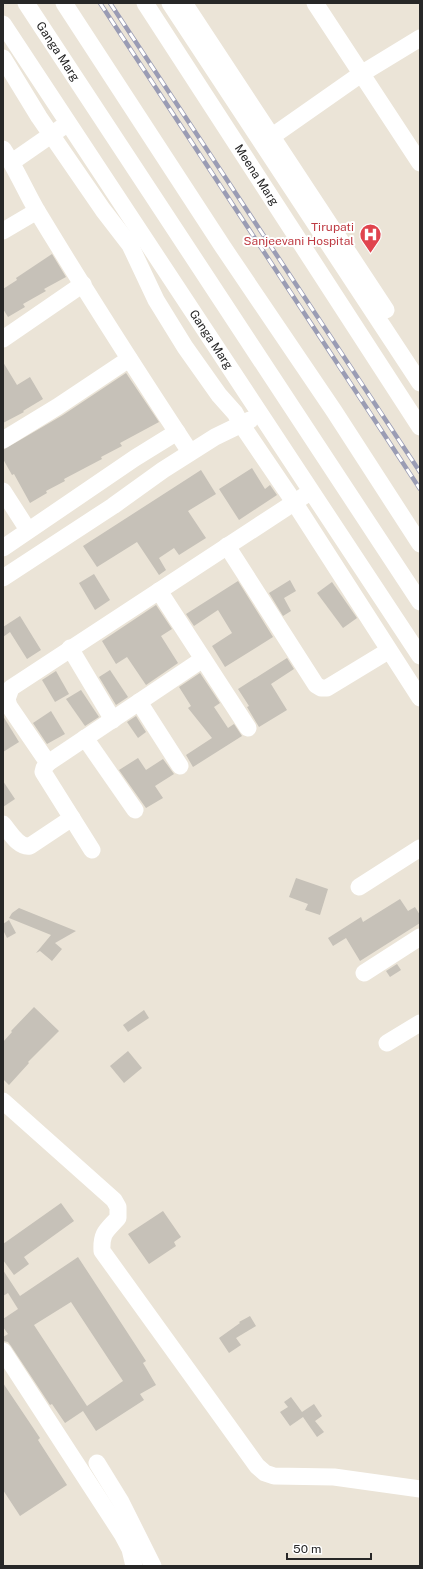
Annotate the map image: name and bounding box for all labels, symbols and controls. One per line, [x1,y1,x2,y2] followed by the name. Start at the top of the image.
[33,19,83,84] street label: Ganga Marg
[232,142,281,208] street label: Meena Marg
[244,220,354,248] place label: Tirupati Sanjeevani Hospital
[357,221,383,254] hospital icon: Tirupati Sanjeevani Hospital
[186,307,236,372] street label: Ganga Marg
[287,1535,371,1561] scale bar
[293,1542,321,1556] text: 50 m

